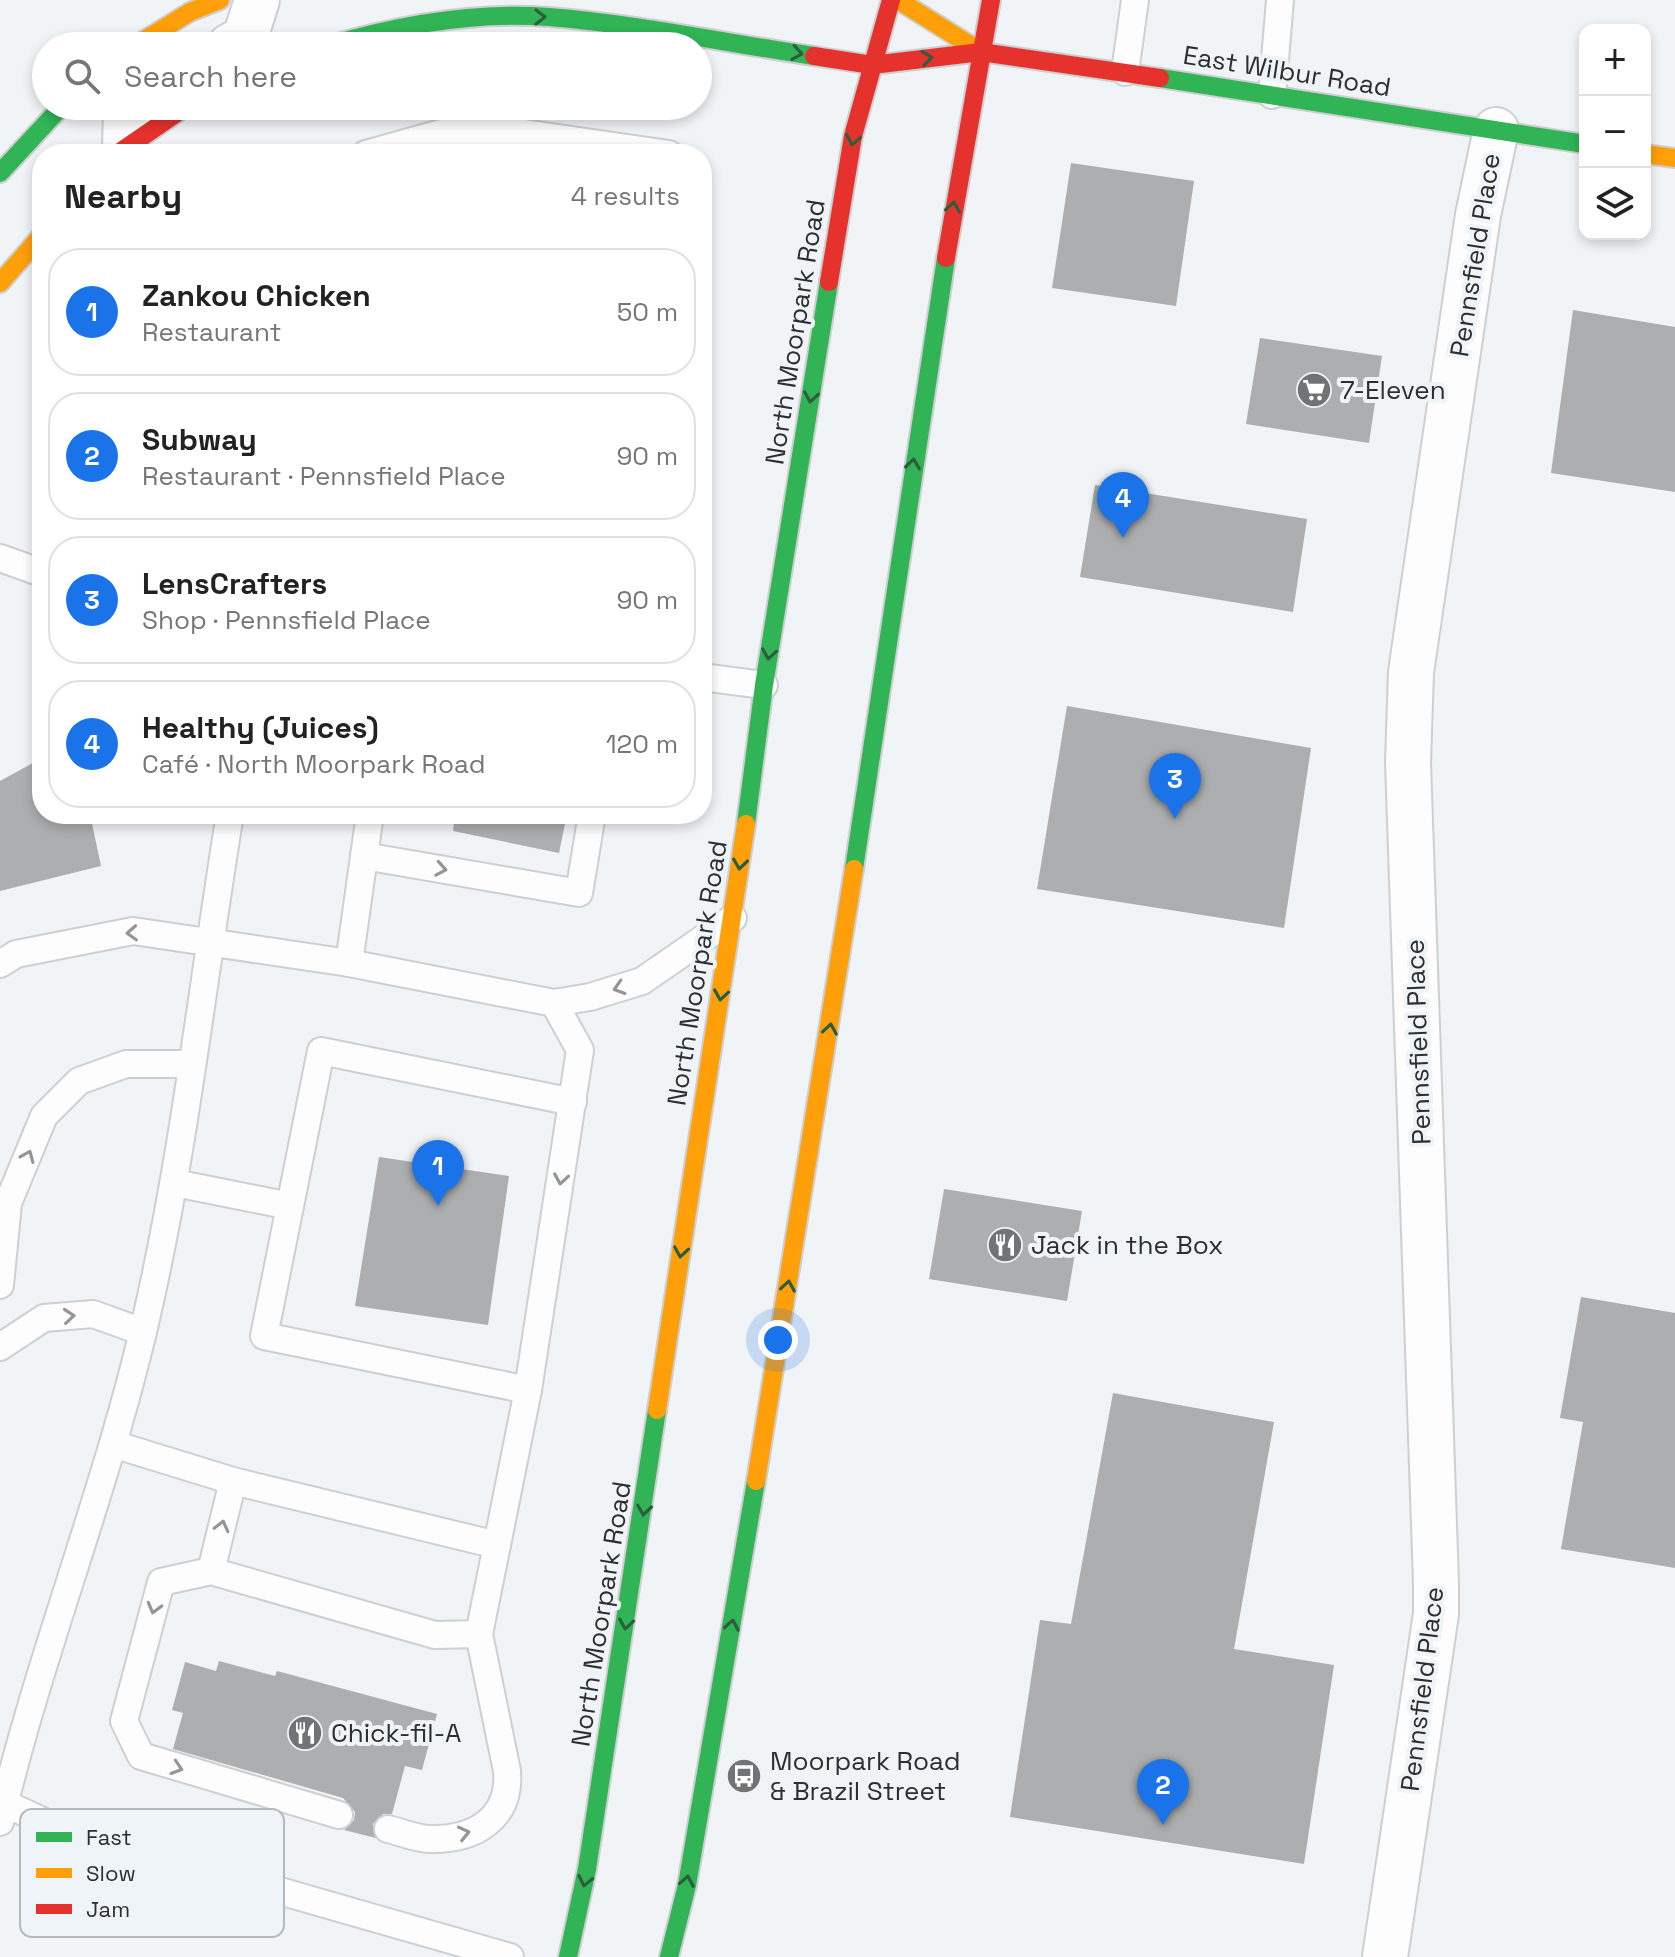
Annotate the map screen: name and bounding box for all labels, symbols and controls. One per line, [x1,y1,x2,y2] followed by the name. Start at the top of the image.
[534,9,547,26] one-way arrow
[1579,24,1651,240] map controls
[1579,24,1651,96] button: +
[32,32,712,120] search box
[1181,38,1393,104] street label: East Wilbur Road
[790,44,804,61] one-way arrow
[921,50,934,67] one-way arrow
[60,54,104,98] icon: search
[124,57,297,96] text: Search here
[1579,96,1651,168] button: −
[845,134,862,147] one-way arrow
[1442,151,1508,359] street label: Pennsfield Place
[1579,168,1651,240] button: layers
[64,175,182,218] text: Nearby
[571,179,680,213] text: 4 results
[757,197,833,467] street label: North Moorpark Road
[943,200,960,214] one-way arrow
[142,276,371,315] text: Zankou Chicken
[86,295,98,329] text: 1
[617,295,678,329] text: 50 m
[142,315,281,349] text: Restaurant
[1295,371,1333,409] supermarket icon: 7-Eleven
[1340,373,1446,407] place label: 7-Eleven
[803,390,820,404] one-way arrow
[142,420,257,459] text: Subway
[84,439,100,473] text: 2
[616,439,678,473] text: 90 m
[904,457,921,471] one-way arrow
[142,459,506,493] text: Restaurant · Pennsfield Place
[1097,472,1149,538] pin: 4
[142,564,327,603] text: LensCrafters
[84,583,100,617] text: 3
[616,583,678,617] text: 90 m
[142,603,431,637] text: Shop · Pennsfield Place
[761,647,778,660] one-way arrow
[142,708,379,747] text: Healthy (Juices)
[84,727,100,761] text: 4
[606,727,678,761] text: 120 m
[142,747,485,781] text: Café · North Moorpark Road
[1149,753,1201,819] pin: 3
[659,838,735,1108] street label: North Moorpark Road
[732,858,749,871] one-way arrow
[434,860,448,877] one-way arrow
[125,924,138,941] one-way arrow
[1397,939,1439,1145] street label: Pennsfield Place
[613,978,627,994] one-way arrow
[713,989,730,1002] one-way arrow
[820,1022,837,1036] one-way arrow
[412,1140,464,1206] pin: 1
[18,1150,35,1164] one-way arrow
[553,1172,570,1186] one-way arrow
[986,1226,1024,1264] restaurant icon: Jack in the Box
[1031,1228,1223,1262] place label: Jack in the Box
[673,1245,690,1259] one-way arrow
[779,1279,796,1292] one-way arrow
[62,1308,75,1325] one-way arrow
[758,1320,798,1360] your location
[563,1479,639,1749] street label: North Moorpark Road
[636,1503,653,1517] one-way arrow
[213,1520,230,1533] one-way arrow
[1393,1585,1451,1793] street label: Pennsfield Place
[146,1600,163,1614] one-way arrow
[619,1618,636,1631] one-way arrow
[722,1618,739,1632] one-way arrow
[286,1714,324,1752] restaurant icon: Chick-fil-A
[331,1716,461,1750] place label: Chick-fil-A
[770,1744,960,1808] place label: Moorpark Road & Brazil Street
[725,1757,763,1795] bus stop icon: Moorpark Road & Brazil Street
[170,1759,184,1775] one-way arrow
[1137,1759,1189,1825] pin: 2
[20,1809,284,1937] legend
[86,1823,132,1851] text: Fast
[456,1826,470,1843] one-way arrow
[86,1859,136,1887] text: Slow
[577,1874,594,1888] one-way arrow
[678,1874,695,1888] one-way arrow
[86,1895,130,1923] text: Jam

